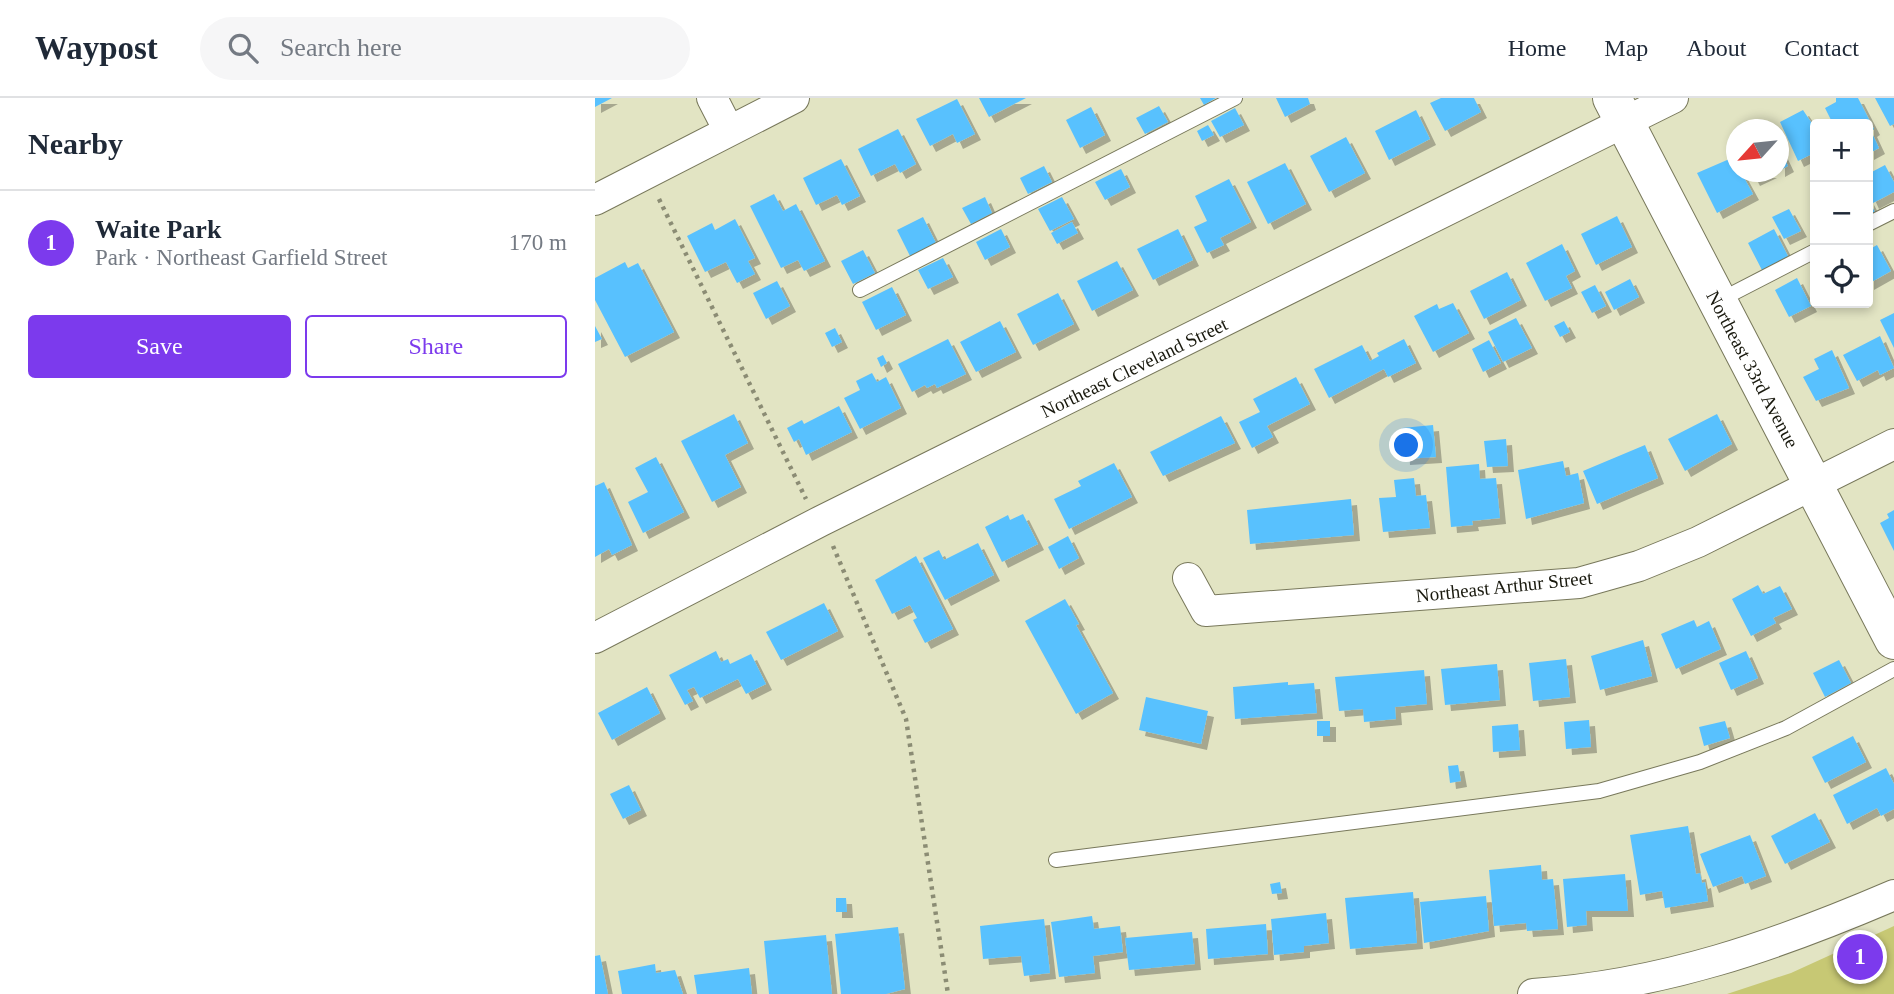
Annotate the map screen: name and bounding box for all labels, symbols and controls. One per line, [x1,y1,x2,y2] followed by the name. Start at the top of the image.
[200,17,690,80] search box
[224,29,262,67] icon: search
[35,30,158,66] text: Waypost
[280,33,402,62] text: Search here
[1508,35,1566,61] text: Home
[1604,35,1648,61] text: Map
[1686,35,1746,61] text: About
[1784,35,1859,61] text: Contact
[1726,119,1789,182] north arrow
[1810,119,1873,308] map controls
[1810,119,1873,182] button: +
[28,127,123,160] text: Nearby
[1810,182,1873,245] button: −
[95,215,221,244] text: Waite Park
[45,230,57,255] text: 1
[509,230,567,255] text: 170 m
[95,245,388,270] text: Park · Northeast Garfield Street
[1810,245,1873,308] button: locate
[1702,287,1803,451] street label: Northeast 33rd Avenue
[1038,313,1231,422] street label: Northeast Cleveland Street
[28,315,291,378] button: Save
[305,315,567,378] button: Share
[1389,428,1423,462] your location
[1415,567,1594,606] street label: Northeast Arthur Street
[1837,931,1883,983] pin: 1

